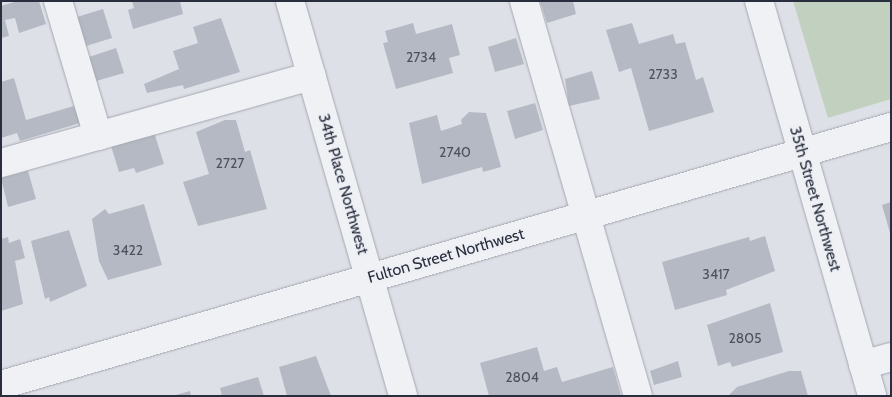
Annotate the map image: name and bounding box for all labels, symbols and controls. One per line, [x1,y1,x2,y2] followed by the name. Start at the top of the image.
[406,49,436,65] house number: 2734
[648,66,678,82] house number: 2733
[314,111,372,257] street label: 34th Place Northwest
[785,124,845,274] street label: 35th Street Northwest
[439,144,471,160] house number: 2740
[216,155,244,171] house number: 2727
[366,224,526,288] street label: Fulton Street Northwest
[113,242,143,258] house number: 3422
[702,266,730,282] house number: 3417
[728,330,762,346] house number: 2805
[505,369,539,385] house number: 2804

